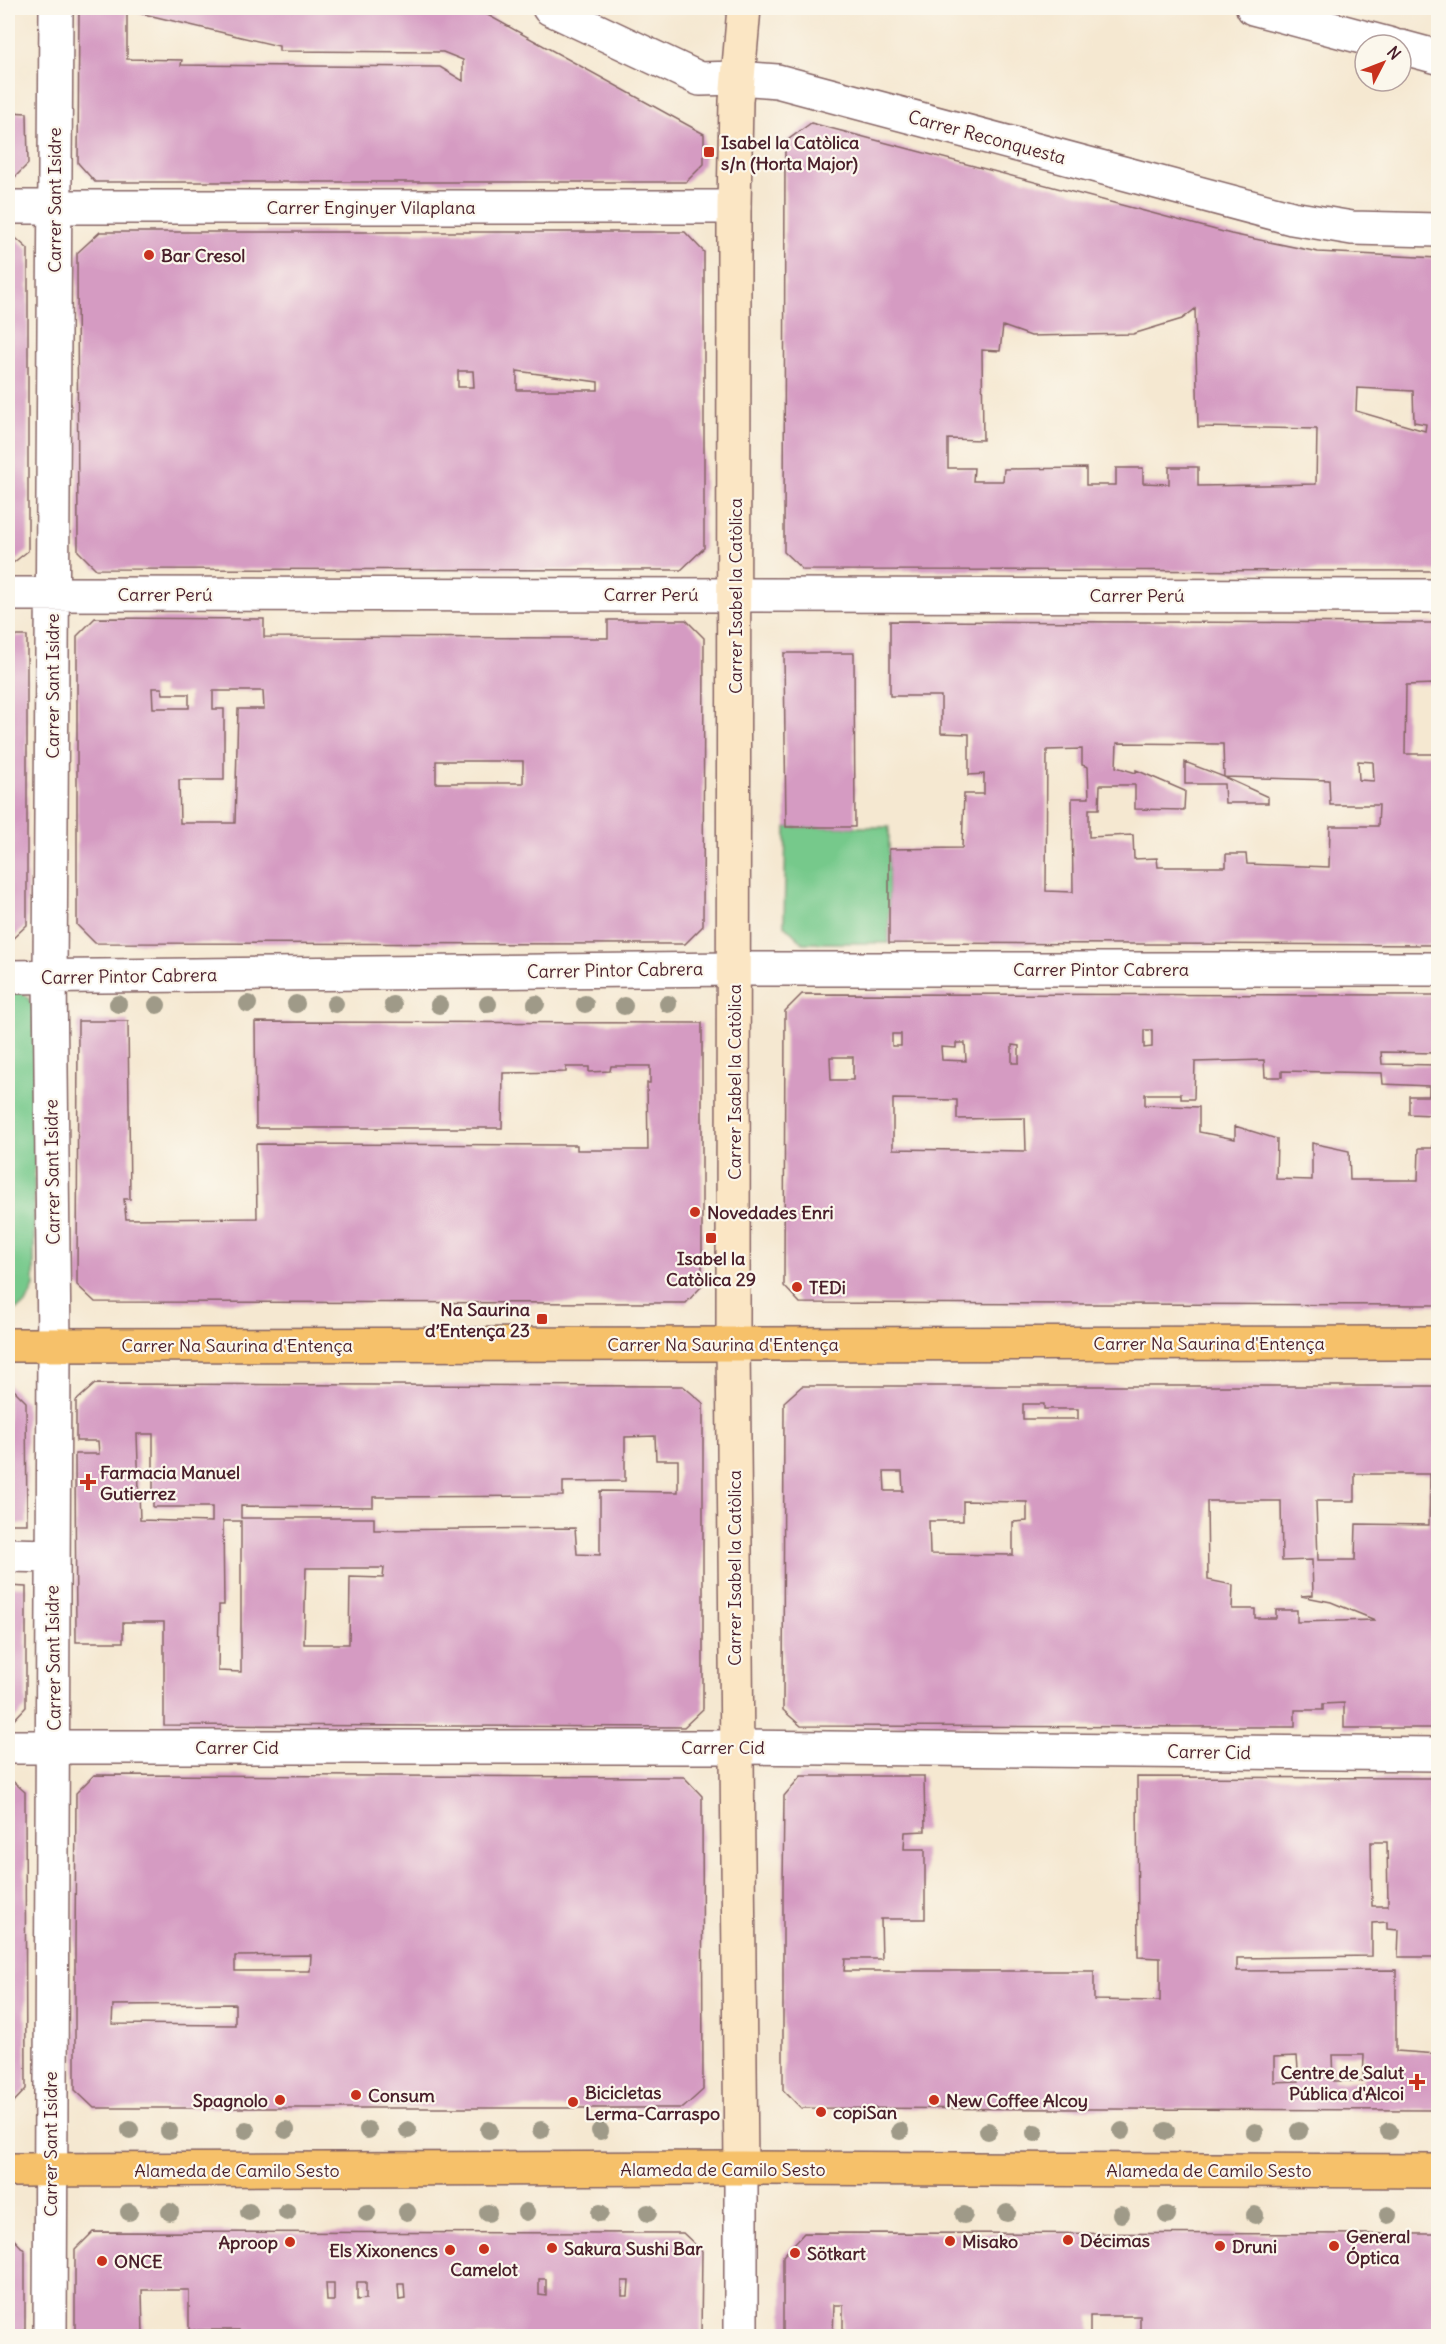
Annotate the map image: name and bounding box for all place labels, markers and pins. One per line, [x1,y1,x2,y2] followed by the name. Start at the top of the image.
[721,131,859,175] place label: Isabel la Catòlica s/n (Horta Major)
[702,145,716,159] marker: Isabel la Catòlica s/n (Horta Major)
[161,244,245,267] place label: Bar Cresol
[142,248,156,262] marker: Bar Cresol
[707,1201,834,1224] place label: Novedades Enri
[688,1205,702,1219] marker: Novedades Enri
[704,1231,718,1245] marker: Isabel la Catòlica 29
[666,1247,756,1291] place label: Isabel la Catòlica 29
[809,1276,846,1299] place label: TEDi
[790,1280,804,1294] marker: TEDi
[425,1298,530,1342] place label: Na Saurina d’Entença 23
[535,1312,549,1326] marker: Na Saurina d’Entença 23
[100,1461,240,1505] place label: Farmacia Manuel Gutierrez
[81,1475,95,1489] marker: Farmacia Manuel Gutierrez
[1280,2061,1405,2105] place label: Centre de Salut Pública d'Alcoi
[1408,2073,1426,2091] marker: Centre de Salut Pública d'Alcoi
[585,2081,720,2125] place label: Bicicletas Lerma-Carraspo
[368,2084,435,2107] place label: Consum
[349,2088,363,2102] marker: Consum
[193,2089,268,2112] place label: Spagnolo
[946,2089,1088,2112] place label: New Coffee Alcoy
[273,2093,287,2107] marker: Spagnolo
[927,2093,941,2107] marker: New Coffee Alcoy
[566,2095,580,2109] marker: Bicicletas Lerma-Carraspo
[833,2101,898,2124] place label: copiSan
[814,2105,828,2119] marker: copiSan
[1346,2225,1410,2269] place label: General Óptica
[1080,2229,1150,2252] place label: Décimas
[962,2230,1018,2253] place label: Misako
[219,2231,278,2254] place label: Aproop
[1061,2233,1075,2247] marker: Décimas
[943,2234,957,2248] marker: Misako
[283,2235,297,2249] marker: Aproop
[1232,2235,1277,2258] place label: Druni
[564,2237,703,2260] place label: Sakura Sushi Bar
[329,2239,438,2262] place label: Els Xixonencs
[1213,2239,1227,2253] marker: Druni
[1327,2239,1341,2253] marker: General Óptica
[545,2241,559,2255] marker: Sakura Sushi Bar
[477,2242,491,2256] marker: Camelot
[807,2242,867,2265] place label: Sötkart
[443,2243,457,2257] marker: Els Xixonencs
[788,2246,802,2260] marker: Sötkart
[114,2250,163,2273] place label: ONCE
[95,2254,109,2268] marker: ONCE
[450,2258,519,2281] place label: Camelot

